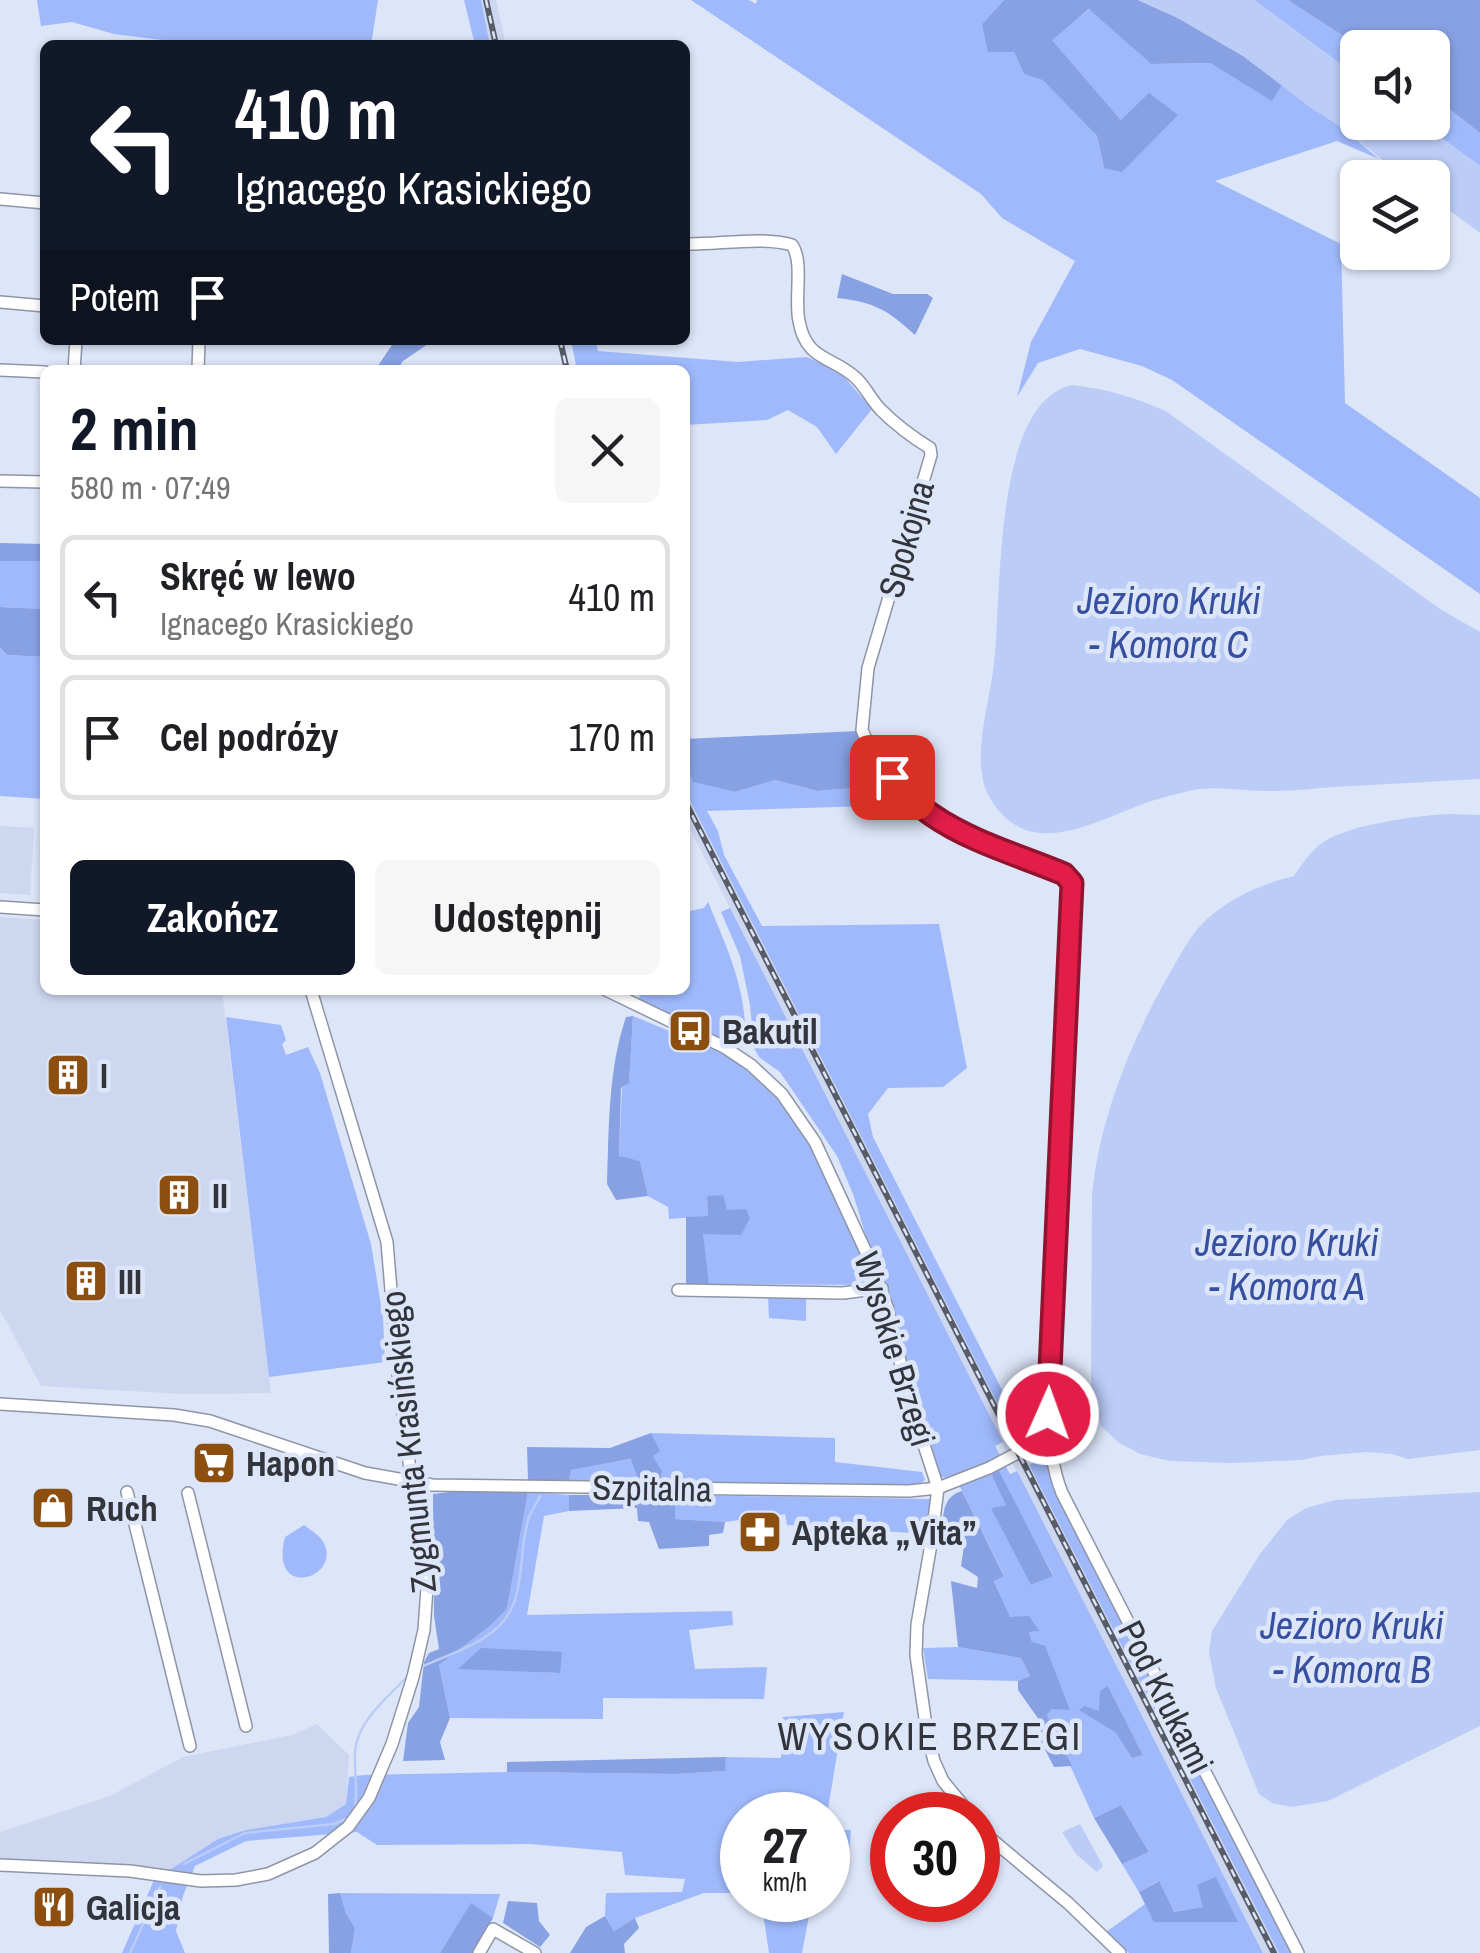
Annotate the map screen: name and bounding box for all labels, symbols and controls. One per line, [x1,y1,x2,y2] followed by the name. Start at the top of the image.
[1340,30,1450,270] map controls
[1340,30,1450,140] button: sound
[235,67,398,161] text: 410 m
[70,80,200,210] icon: left
[235,157,592,218] text: Ignacego Krasickiego
[1340,160,1450,270] button: layers
[180,270,235,325] icon: arrive
[70,272,160,323] text: Potem
[70,388,199,469] text: 2 min
[555,398,660,503] button: close
[70,466,230,509] text: 580 m · 07:49
[867,475,945,603] street label: Spokojna
[160,551,356,602] text: Skręć w lewo
[75,570,130,625] icon: left
[568,572,655,623] text: 410 m
[1076,575,1261,670] water label: Jezioro Kruki - Komora C
[160,602,414,645] text: Ignacego Krasickiego
[75,710,130,765] icon: arrive
[160,712,338,763] text: Cel podróży
[568,712,655,763] text: 170 m
[850,735,935,820] pin
[865,750,920,805] icon: arrive
[70,860,355,975] button: Zakończ
[375,860,660,975] button: Udostępnij
[667,1008,713,1054] bus stop icon: Bakutil
[722,1008,818,1055] place label: Bakutil
[45,1052,91,1098] building icon: I
[100,1052,108,1099] place label: I
[156,1172,202,1218] building icon: II
[212,1172,228,1219] place label: II
[1194,1217,1379,1312] water label: Jezioro Kruki - Komora A
[843,1246,947,1452] street label: Wysokie Brzegi
[63,1258,109,1304] building icon: III
[118,1258,142,1305] place label: III
[369,1289,447,1595] street label: Zygmunta Krasińskiego
[996,1362,1100,1466] position arrow
[191,1440,237,1486] supermarket icon: Hapon
[246,1440,335,1487] place label: Hapon
[592,1463,712,1513] street label: Szpitalna
[30,1485,76,1531] shop icon: Ruch
[86,1485,158,1532] place label: Ruch
[737,1509,783,1555] pharmacy icon: Apteka „Vita”
[792,1509,977,1556] place label: Apteka „Vita”
[1259,1600,1444,1695] water label: Jezioro Kruki - Komora B
[1107,1612,1225,1782] street label: Pod Krukami
[777,1711,1083,1762] district label: WYSOKIE BRZEGI
[870,1792,1000,1922] speed limit sign: 30
[762,1811,808,1879] text: 27
[763,1865,807,1899] text: km/h
[31,1884,77,1930] restaurant icon: Galicja
[86,1884,180,1931] place label: Galicja

